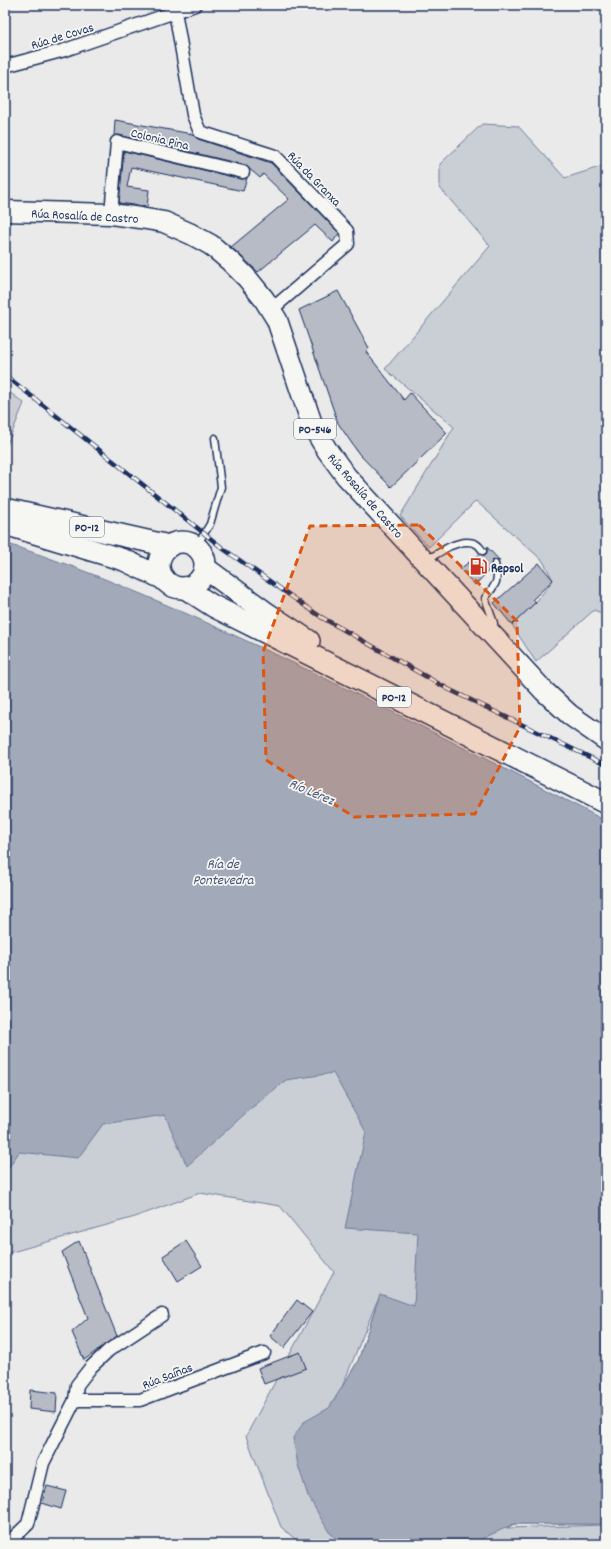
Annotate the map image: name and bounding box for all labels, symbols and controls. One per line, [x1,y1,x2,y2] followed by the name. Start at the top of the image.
[29,19,97,56] street label: Rúa de Covas
[129,125,191,157] street label: Colonia Pina
[282,148,345,212] street label: Rúa da Granxa
[31,205,139,230] street label: Rúa Rosalía de Castro
[294,419,336,439] road number: PO-546
[322,450,407,544] street label: Rúa Rosalía de Castro
[70,517,104,537] road number: PO-12
[468,557,488,577] fuel station icon: Repsol
[491,560,524,579] place label: Repsol
[377,687,411,707] road number: PO-12
[286,774,338,812] water label: Río Lérez
[193,855,255,891] water label: Ría de Pontevedra
[140,1359,196,1396] street label: Rúa Saíñas

